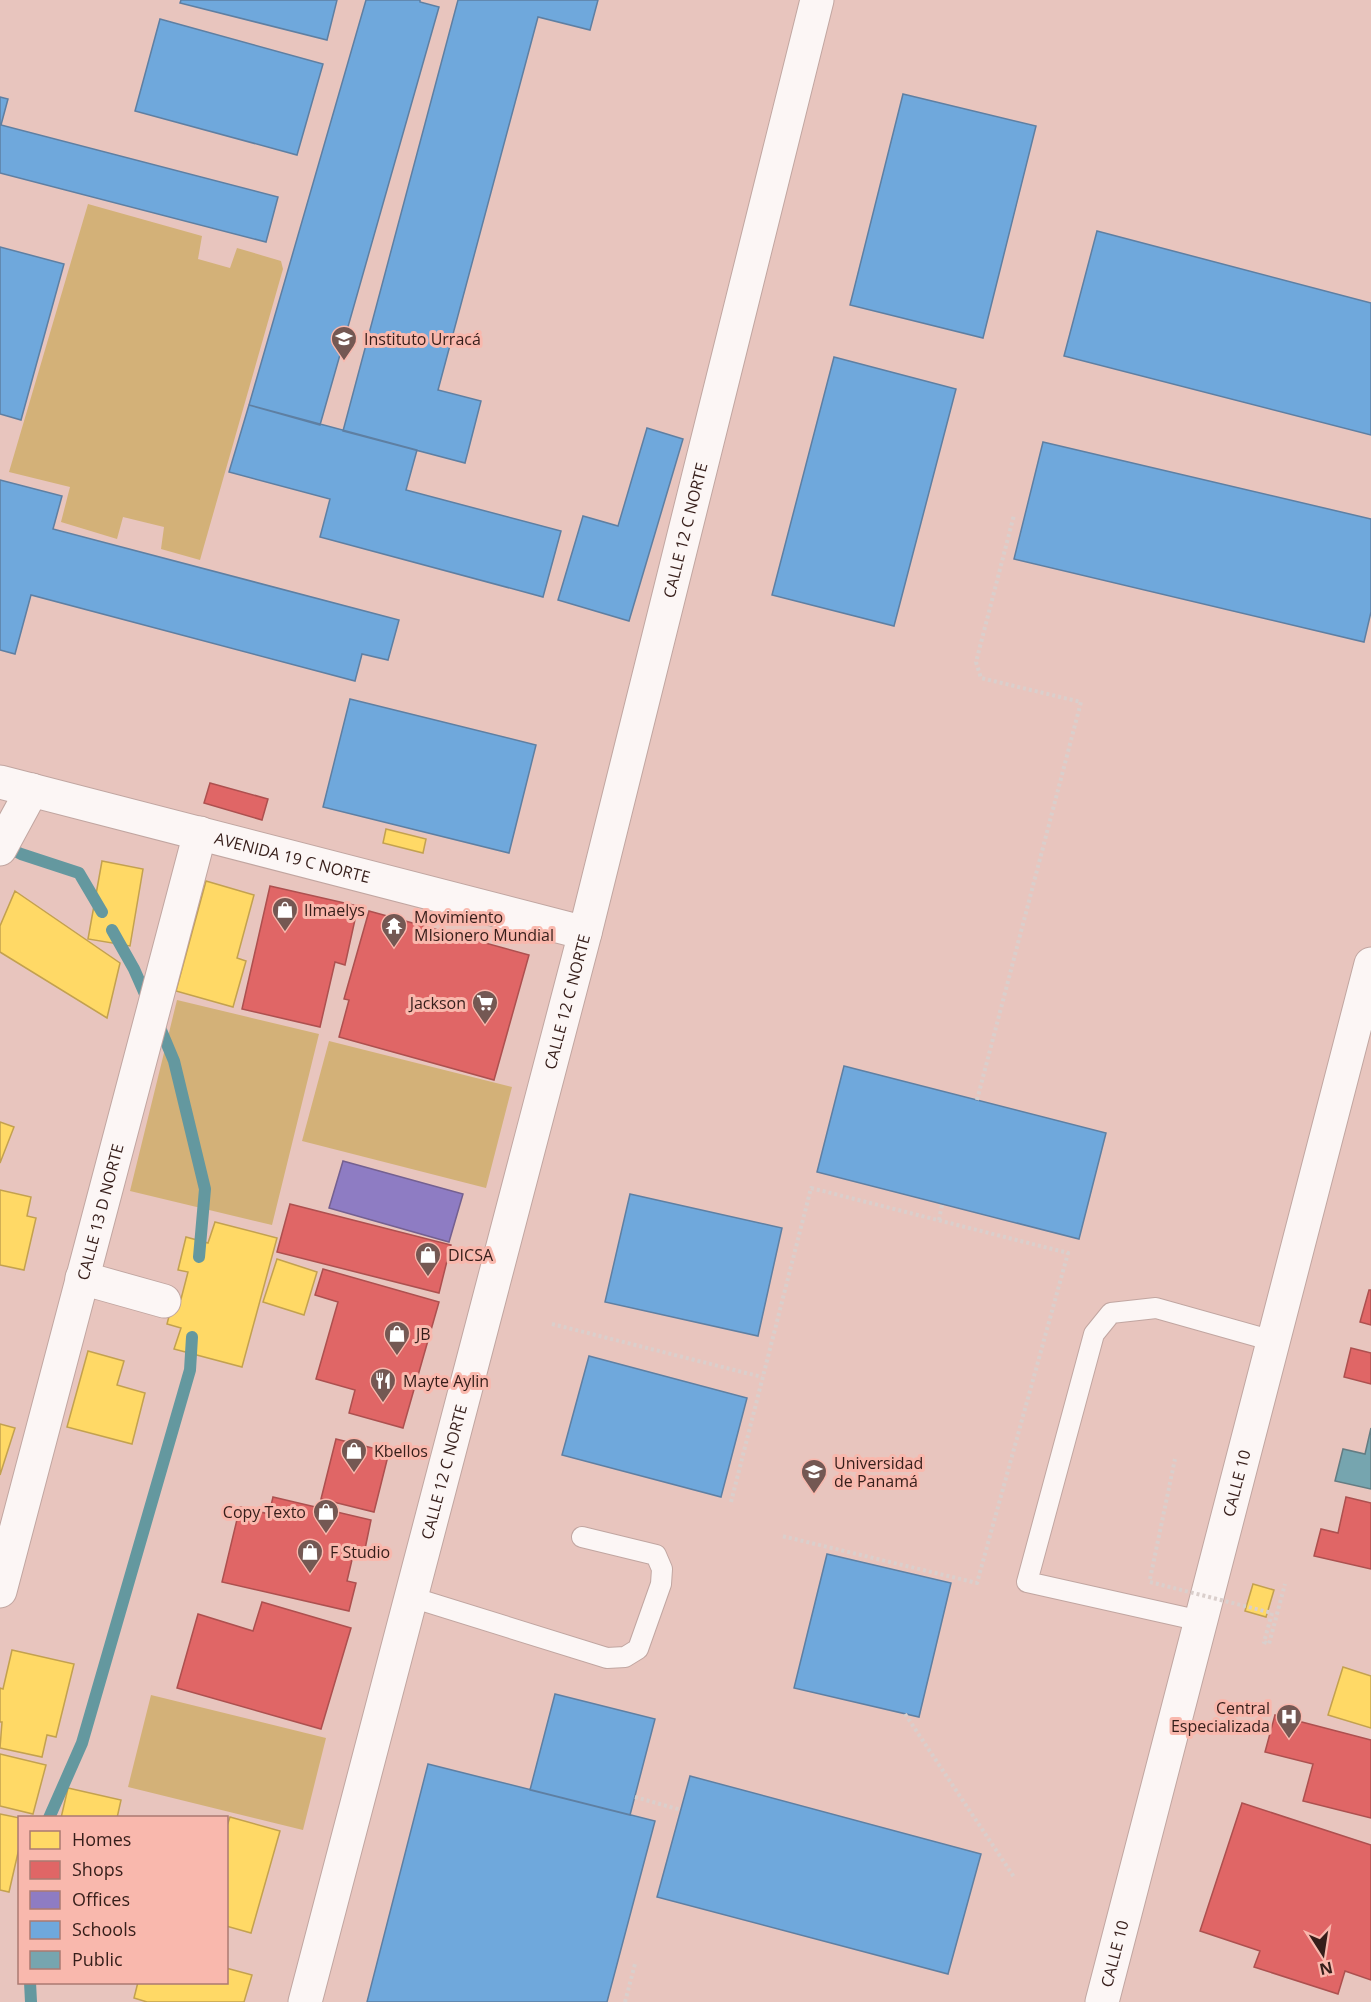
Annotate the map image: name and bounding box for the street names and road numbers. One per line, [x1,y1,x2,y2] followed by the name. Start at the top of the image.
[658,460,713,600] street label: CALLE 12 C NORTE
[212,827,373,888] street label: AVENIDA 19 C NORTE
[539,932,595,1072] street label: CALLE 12 C NORTE
[71,1141,129,1283] street label: CALLE 13 D NORTE
[416,1402,472,1542] street label: CALLE 12 C NORTE
[1217,1447,1256,1519] street label: CALLE 10
[1095,1918,1134,1989] street label: CALLE 10

